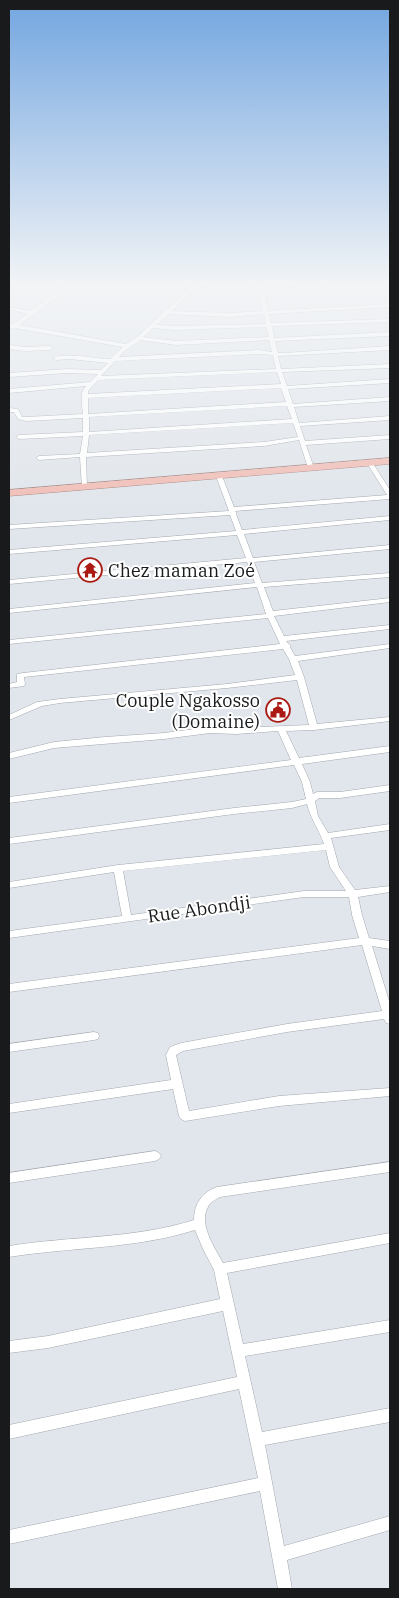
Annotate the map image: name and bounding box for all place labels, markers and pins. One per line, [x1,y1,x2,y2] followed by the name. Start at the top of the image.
[77,557,103,583] temple icon: Chez maman Zoé
[108,559,255,582] place label: Chez maman Zoé
[116,689,260,733] place label: Couple Ngakosso (Domaine)
[265,697,291,723] public building icon: Couple Ngakosso (Domaine)

